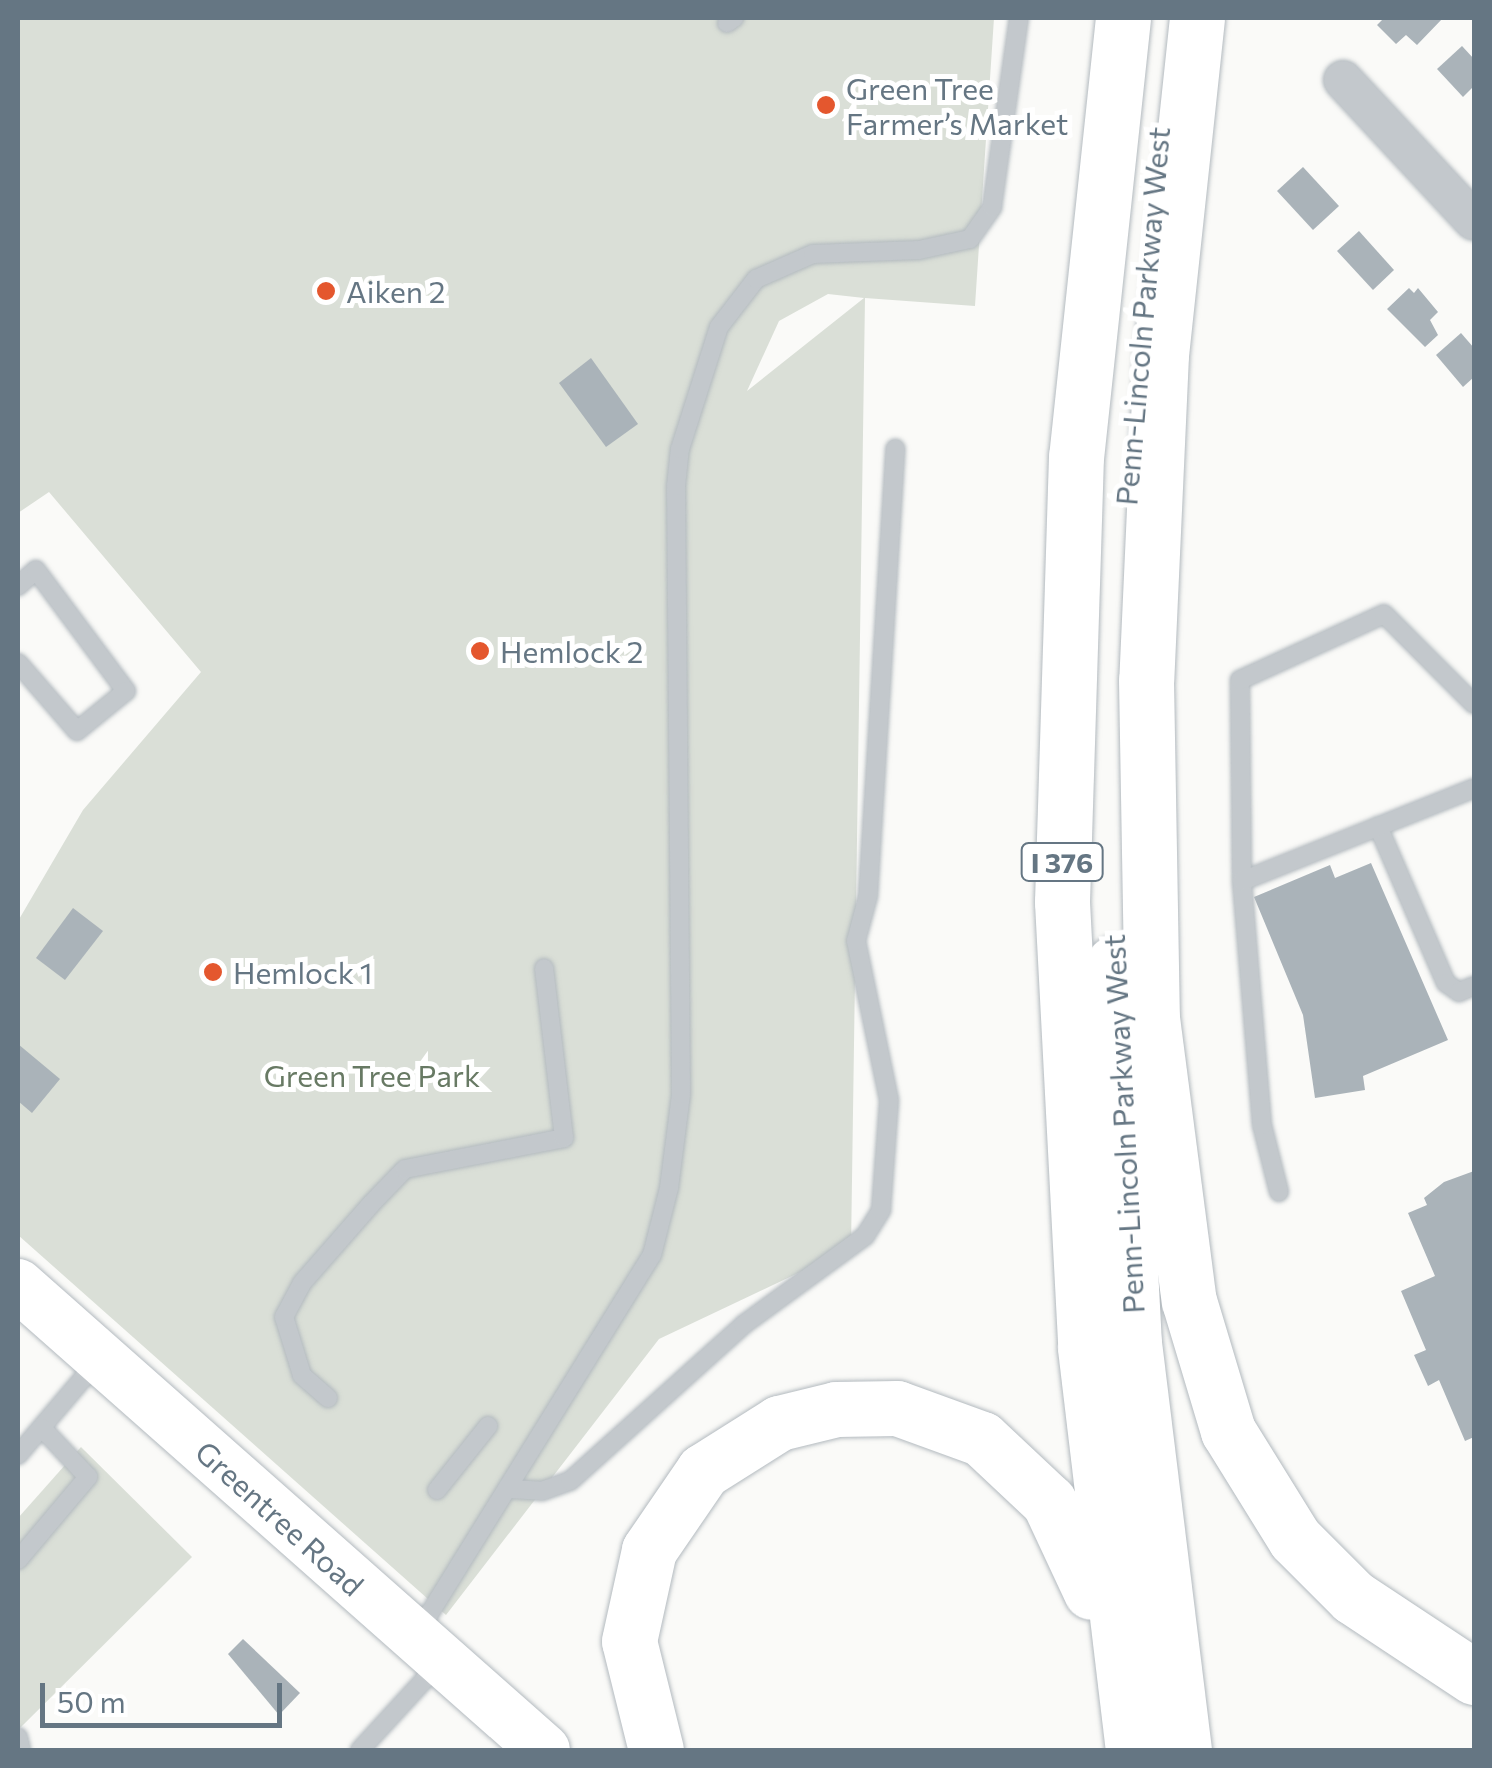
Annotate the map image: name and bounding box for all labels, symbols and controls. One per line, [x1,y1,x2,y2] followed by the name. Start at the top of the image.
[846,70,1068,140] place label: Green Tree Farmer’s Market
[815,94,837,116] marker: Green Tree Farmer’s Market
[1108,125,1176,507] street label: Penn-Lincoln Parkway West
[346,273,445,309] place label: Aiken 2
[315,280,337,302] marker: Aiken 2
[500,633,644,669] place label: Hemlock 2
[469,640,491,662] marker: Hemlock 2
[1020,839,1104,885] road number: I 376
[1095,933,1151,1315] street label: Penn-Lincoln Parkway West
[233,954,373,990] place label: Hemlock 1
[202,961,224,983] marker: Hemlock 1
[264,1057,480,1093] park label: Green Tree Park
[189,1433,371,1603] street label: Greentree Road
[45,1663,288,1725] scale bar
[57,1682,126,1719] text: 50 m

